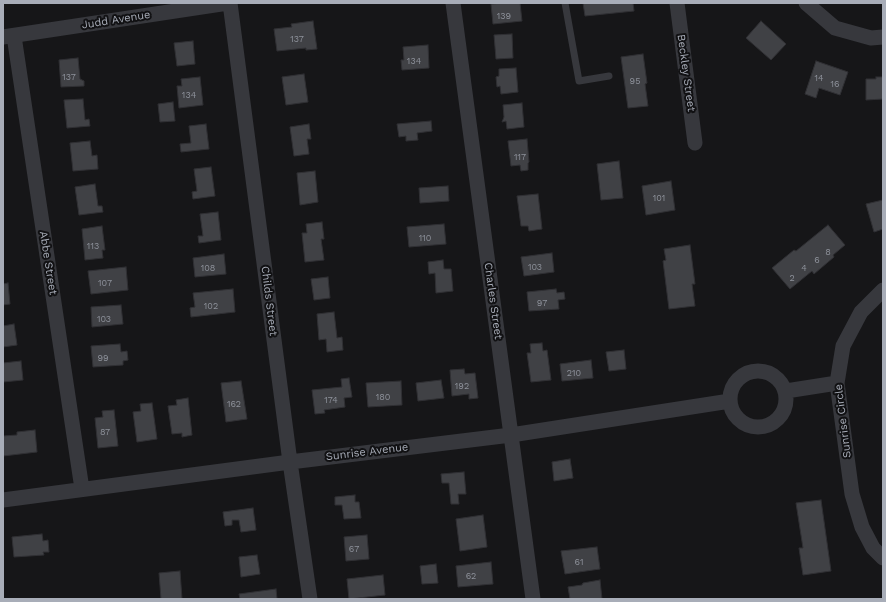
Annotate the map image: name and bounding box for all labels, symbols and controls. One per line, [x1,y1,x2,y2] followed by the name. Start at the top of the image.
[81,8,151,32] street label: Judd Avenue
[497,11,511,21] house number: 139
[290,34,304,44] house number: 137
[674,34,698,112] street label: Beckley Street
[407,56,421,66] house number: 134
[62,72,76,82] house number: 137
[814,73,824,83] house number: 14
[630,76,640,86] house number: 95
[831,79,839,89] house number: 16
[182,90,196,100] house number: 134
[514,152,526,162] house number: 117
[653,193,665,203] house number: 101
[36,230,60,296] street label: Abbe Street
[419,233,431,243] house number: 110
[87,241,99,251] house number: 113
[825,247,831,257] house number: 8
[814,255,820,265] house number: 6
[481,262,505,340] street label: Charles Street
[528,262,542,272] house number: 103
[201,263,215,273] house number: 108
[801,263,807,273] house number: 4
[258,265,280,337] street label: Childs Street
[789,273,795,283] house number: 2
[98,278,112,288] house number: 107
[537,298,547,308] house number: 97
[204,301,218,311] house number: 102
[97,314,111,324] house number: 103
[97,353,109,363] house number: 99
[567,368,581,378] house number: 210
[455,381,469,391] house number: 192
[832,383,854,459] street label: Sunrise Circle
[376,392,390,402] house number: 180
[324,395,338,405] house number: 174
[227,399,241,409] house number: 162
[100,427,110,437] house number: 87
[325,440,409,464] street label: Sunrise Avenue
[349,544,359,554] house number: 67
[575,557,583,567] house number: 61
[466,571,476,581] house number: 62

